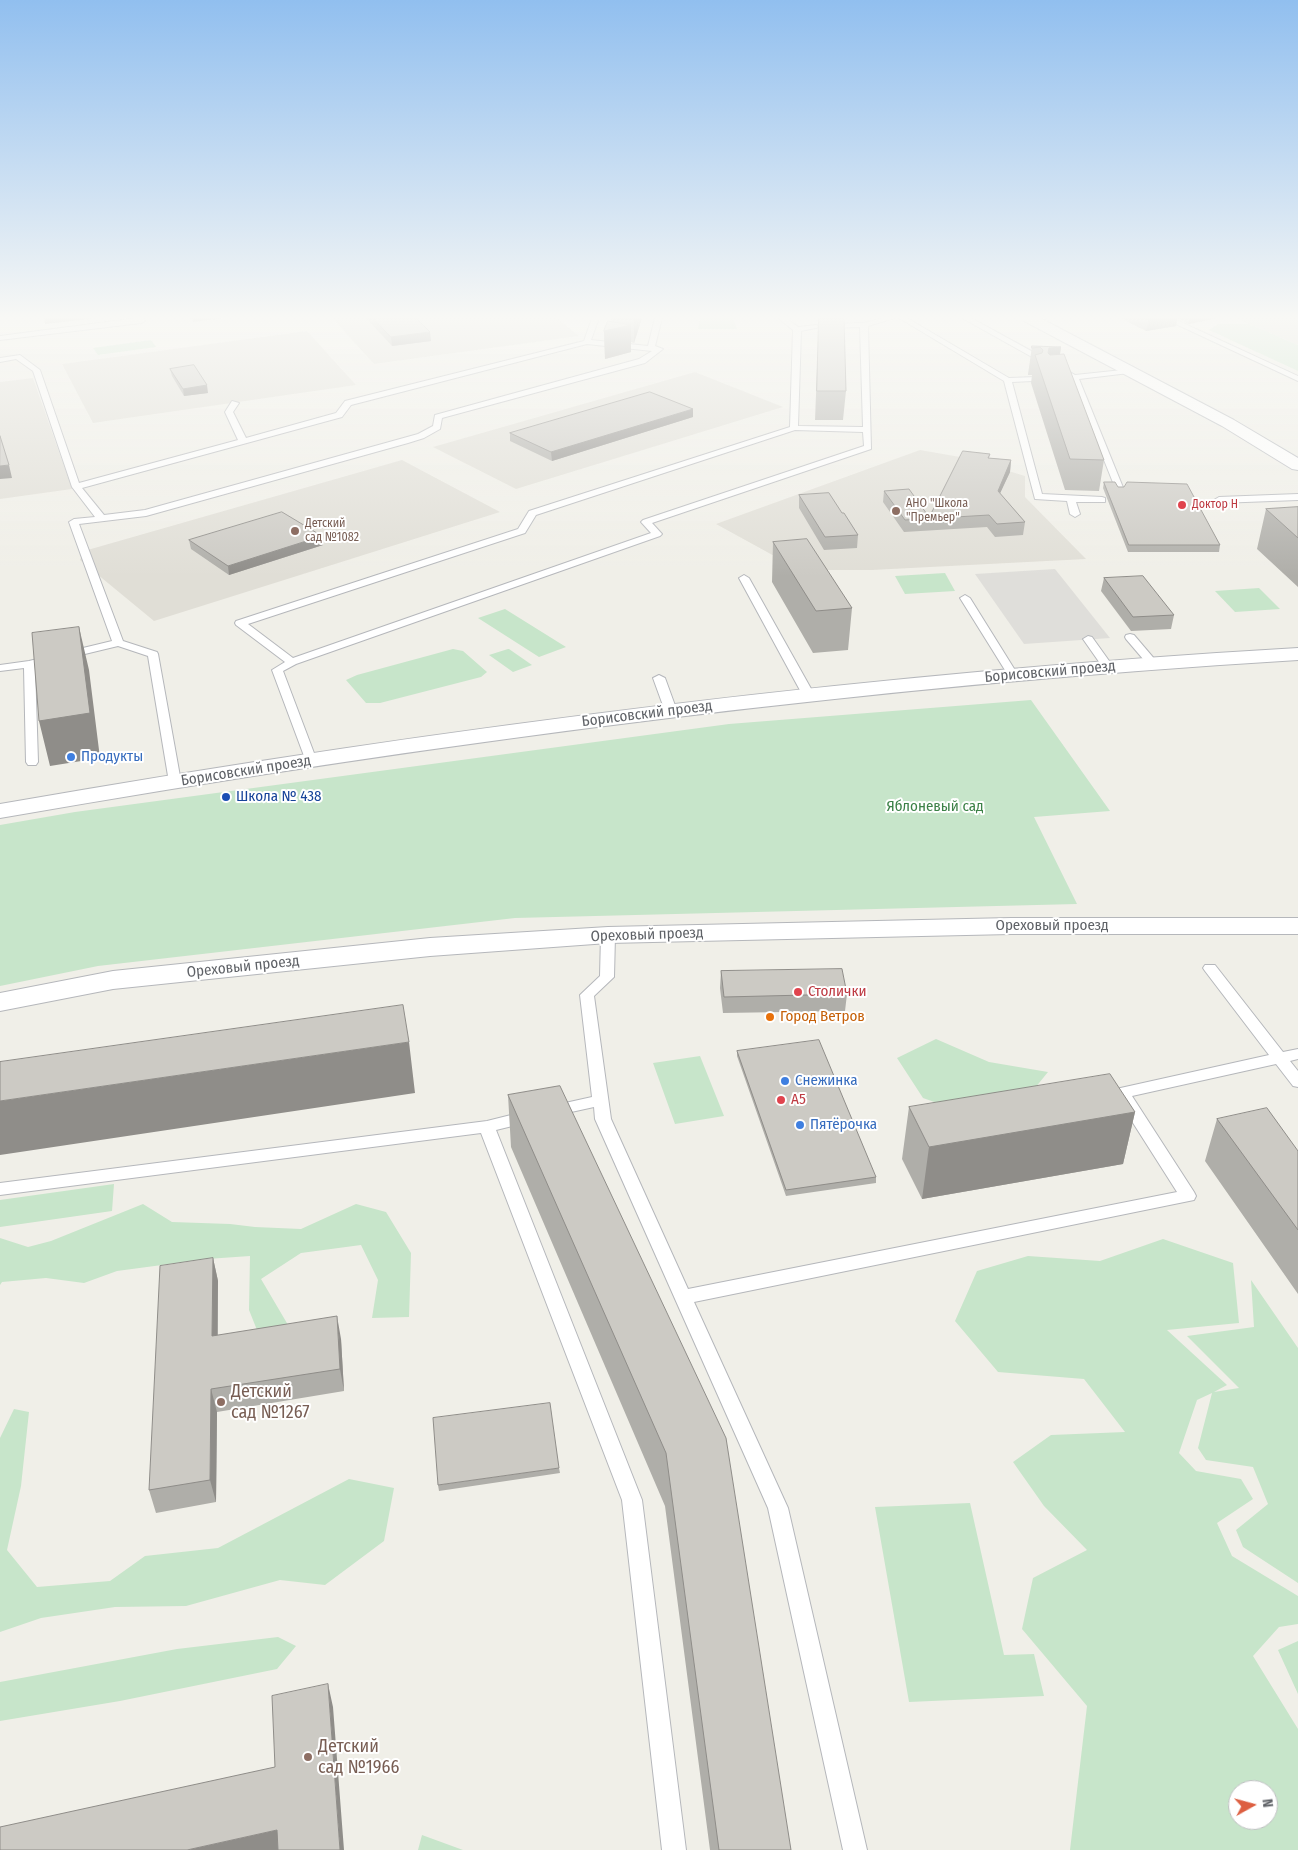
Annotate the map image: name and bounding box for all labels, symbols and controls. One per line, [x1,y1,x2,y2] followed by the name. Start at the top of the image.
[906,497,968,525] place label: АНО "Школа "Премьер"
[1192,498,1238,512] place label: Доктор Н
[1176,499,1188,511] marker: Доктор Н
[890,505,902,517] marker: АНО "Школа "Премьер"
[305,517,359,545] place label: Детский сад №1082
[289,525,301,537] marker: Детский сад №1082
[984,657,1116,687] street label: Борисовский проезд
[581,697,713,731] street label: Борисовский проезд
[81,748,143,766] place label: Продукты
[65,751,77,763] marker: Продукты
[180,752,312,790] street label: Борисовский проезд
[236,788,322,806] place label: Школа № 438
[220,791,232,803] marker: Школа № 438
[886,798,984,816] park label: Яблоневый сад
[995,917,1109,935] street label: Ореховый проезд
[590,924,704,946] street label: Ореховый проезд
[186,952,300,982] street label: Ореховый проезд
[808,983,867,1001] place label: Столички
[792,986,804,998] marker: Столички
[780,1008,865,1026] place label: Город Ветров
[764,1011,776,1023] marker: Город Ветров
[795,1072,857,1090] place label: Снежинка
[779,1075,791,1087] marker: Снежинка
[791,1091,806,1109] place label: А5
[775,1094,787,1106] marker: А5
[810,1116,877,1134] place label: Пятёрочка
[794,1119,806,1131] marker: Пятёрочка
[231,1381,310,1424] place label: Детский сад №1267
[215,1396,227,1408] marker: Детский сад №1267
[318,1736,399,1778] place label: Детский сад №1966
[302,1751,314,1763] marker: Детский сад №1966
[1228,1780,1278,1830] north arrow
[1258,1798,1276,1808] text: N

